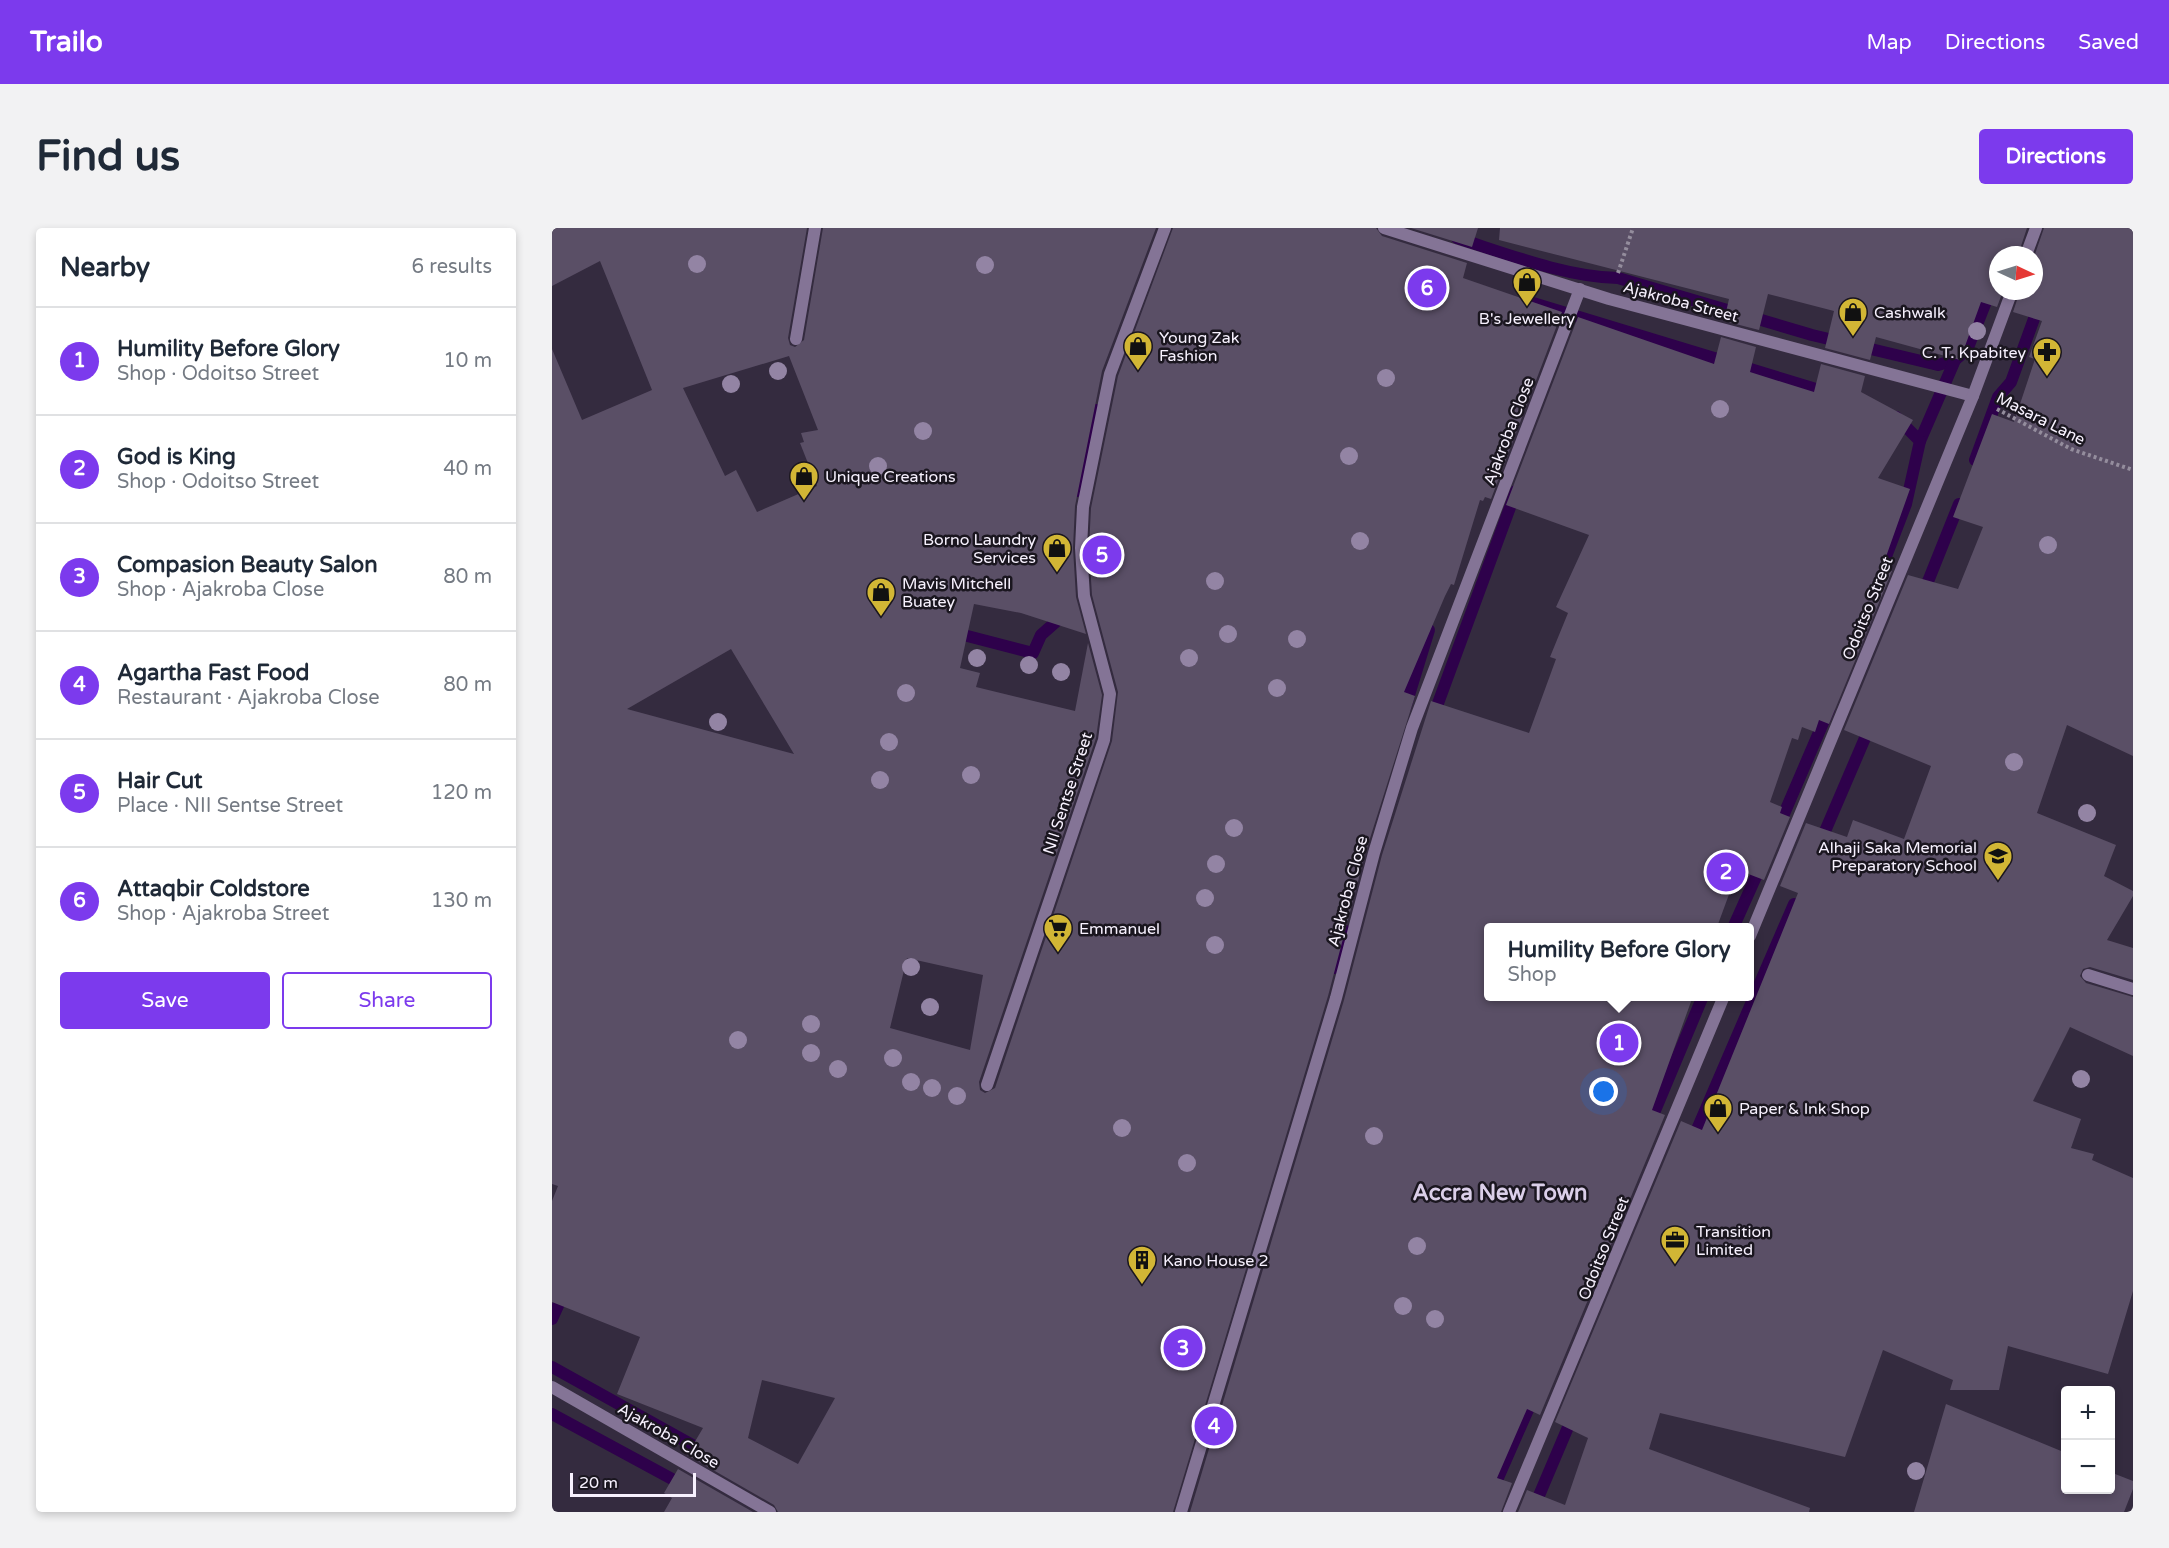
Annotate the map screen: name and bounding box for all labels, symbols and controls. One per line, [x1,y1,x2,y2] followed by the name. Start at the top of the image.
[30,25,103,59] text: Trailo
[1866,30,1912,55] text: Map
[1945,30,2045,55] text: Directions
[2078,30,2139,55] text: Saved
[1979,129,2133,184] button: Directions
[36,131,180,182] text: Find us
[1989,246,2043,300] north arrow
[60,252,150,283] text: Nearby
[412,255,492,279] text: 6 results
[1408,266,1446,310] pin: 6
[1511,266,1543,308] shop icon: B's Jewellery
[1621,277,1740,327] street label: Ajakroba Street
[1837,296,1869,338] shop icon: Cashwalk
[1874,303,1946,323] place label: Cashwalk
[1479,309,1576,329] place label: B's Jewellery
[1159,328,1240,366] place label: Young Zak Fashion
[1122,330,1154,372] shop icon: Young Zak Fashion
[117,336,340,362] text: Humility Before Glory
[2031,336,2063,378] pharmacy icon: C. T. Kpabitey
[1922,343,2026,363] place label: C. T. Kpabitey
[73,349,86,373] text: 1
[443,349,492,373] text: 10 m
[117,362,319,386] text: Shop · Odoitso Street
[1479,375,1539,488] street label: Ajakroba Close
[1993,388,2088,450] street label: Masara Lane
[117,444,236,470] text: God is King
[73,457,86,481] text: 2
[443,457,492,481] text: 40 m
[788,460,820,502] shop icon: Unique Creations
[825,467,956,487] place label: Unique Creations
[117,470,319,494] text: Shop · Odoitso Street
[923,530,1036,568] place label: Borno Laundry Services
[1041,532,1073,574] shop icon: Borno Laundry Services
[1082,532,1122,578] pin: 5
[117,552,378,578] text: Compasion Beauty Salon
[1838,554,1898,663] street label: Odoitso Street
[73,565,86,589] text: 3
[443,565,492,589] text: 80 m
[902,574,1011,612] place label: Mavis Mitchell Buatey
[865,576,897,618] shop icon: Mavis Mitchell Buatey
[117,578,324,602] text: Shop · Ajakroba Close
[117,660,310,686] text: Agartha Fast Food
[73,673,86,697] text: 4
[443,673,492,697] text: 80 m
[117,686,380,710] text: Restaurant · Ajakroba Close
[1039,730,1097,857] street label: NII Sentse Street
[117,768,202,794] text: Hair Cut
[73,781,86,805] text: 5
[431,781,492,805] text: 120 m
[117,794,343,818] text: Place · NII Sentse Street
[1324,834,1372,949] street label: Ajakroba Close
[1818,838,1977,876] place label: Alhaji Saka Memorial Preparatory School
[1982,840,2014,882] school or university icon: Alhaji Saka Memorial Preparatory School
[1706,850,1746,894] pin: 2
[117,876,310,902] text: Attaqbir Coldstore
[73,889,86,913] text: 6
[431,889,492,913] text: 130 m
[117,902,329,926] text: Shop · Ajakroba Street
[1042,912,1074,954] supermarket icon: Emmanuel
[1079,919,1160,939] place label: Emmanuel
[1484,923,1754,1001] popup
[1508,937,1730,963] text: Humility Before Glory
[1508,963,1557,987] text: Shop
[60,972,270,1029] button: Save
[282,972,492,1029] button: Share
[1600,1020,1638,1066] pin: 1
[1589,1077,1618,1106] your location
[1702,1092,1734,1134] shop icon: Paper & Ink Shop
[1739,1099,1870,1119] place label: Paper & Ink Shop
[1413,1180,1587,1206] district label: Accra New Town
[1574,1194,1634,1303] street label: Odoitso Street
[1696,1222,1771,1260] place label: Transition Limited
[1659,1224,1691,1266] office icon: Transition Limited
[1126,1244,1158,1286] building icon: Kano House 2
[1163,1251,1269,1271] place label: Kano House 2
[1164,1326,1202,1370] pin: 3
[2061,1386,2115,1494] map controls
[2061,1386,2115,1440] button: +
[614,1399,723,1473] street label: Ajakroba Close
[1194,1404,1234,1448] pin: 4
[2061,1440,2115,1494] button: −
[570,1470,696,1498] scale bar
[579,1473,618,1493] text: 20 m

